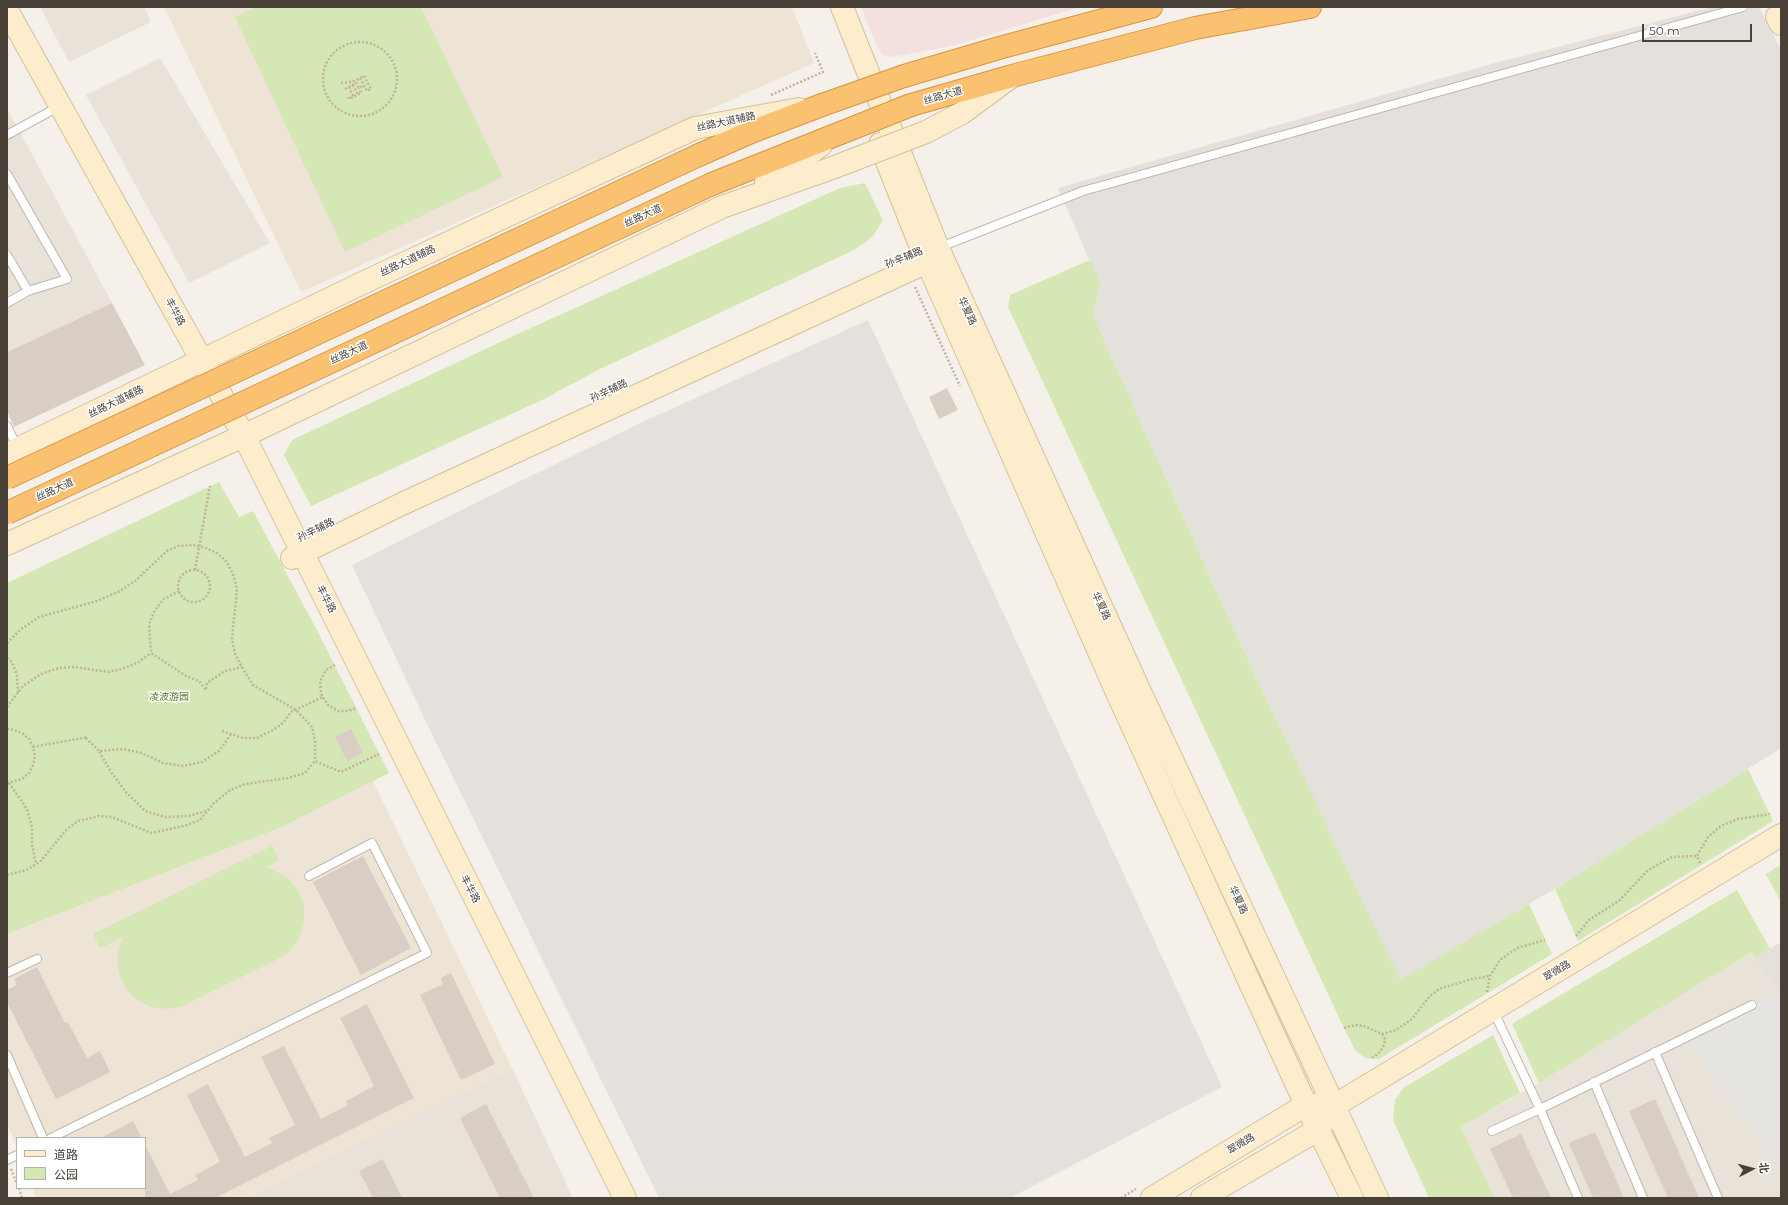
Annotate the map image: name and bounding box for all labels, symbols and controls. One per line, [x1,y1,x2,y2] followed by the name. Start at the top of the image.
[1644,16,1754,42] scale bar
[1649,23,1680,38] text: 50 m
[922,85,964,107] street label: 丝路大道
[695,110,757,134] street label: 丝路大道辅路
[622,202,664,230] street label: 丝路大道
[378,243,438,279] street label: 丝路大道辅路
[883,245,925,271] street label: 孙辛辅路
[955,295,979,327] street label: 华夏路
[162,296,188,328] street label: 丰华路
[328,339,370,367] street label: 丝路大道
[588,377,630,405] street label: 孙辛辅路
[86,383,146,421] street label: 丝路大道辅路
[34,476,76,504] street label: 丝路大道
[295,516,337,544] street label: 孙辛辅路
[314,583,338,615] street label: 丰华路
[1089,590,1113,622] street label: 华夏路
[149,691,189,703] park label: 凌波游园
[458,873,482,905] street label: 丰华路
[1226,884,1250,916] street label: 华夏路
[1541,958,1573,984] street label: 翠微路
[1225,1131,1257,1157] street label: 翠微路
[16,1137,146,1189] legend
[54,1147,78,1162] text: 道路
[1732,1149,1772,1189] north arrow
[1756,1162,1771,1174] text: 北
[54,1167,78,1182] text: 公园

